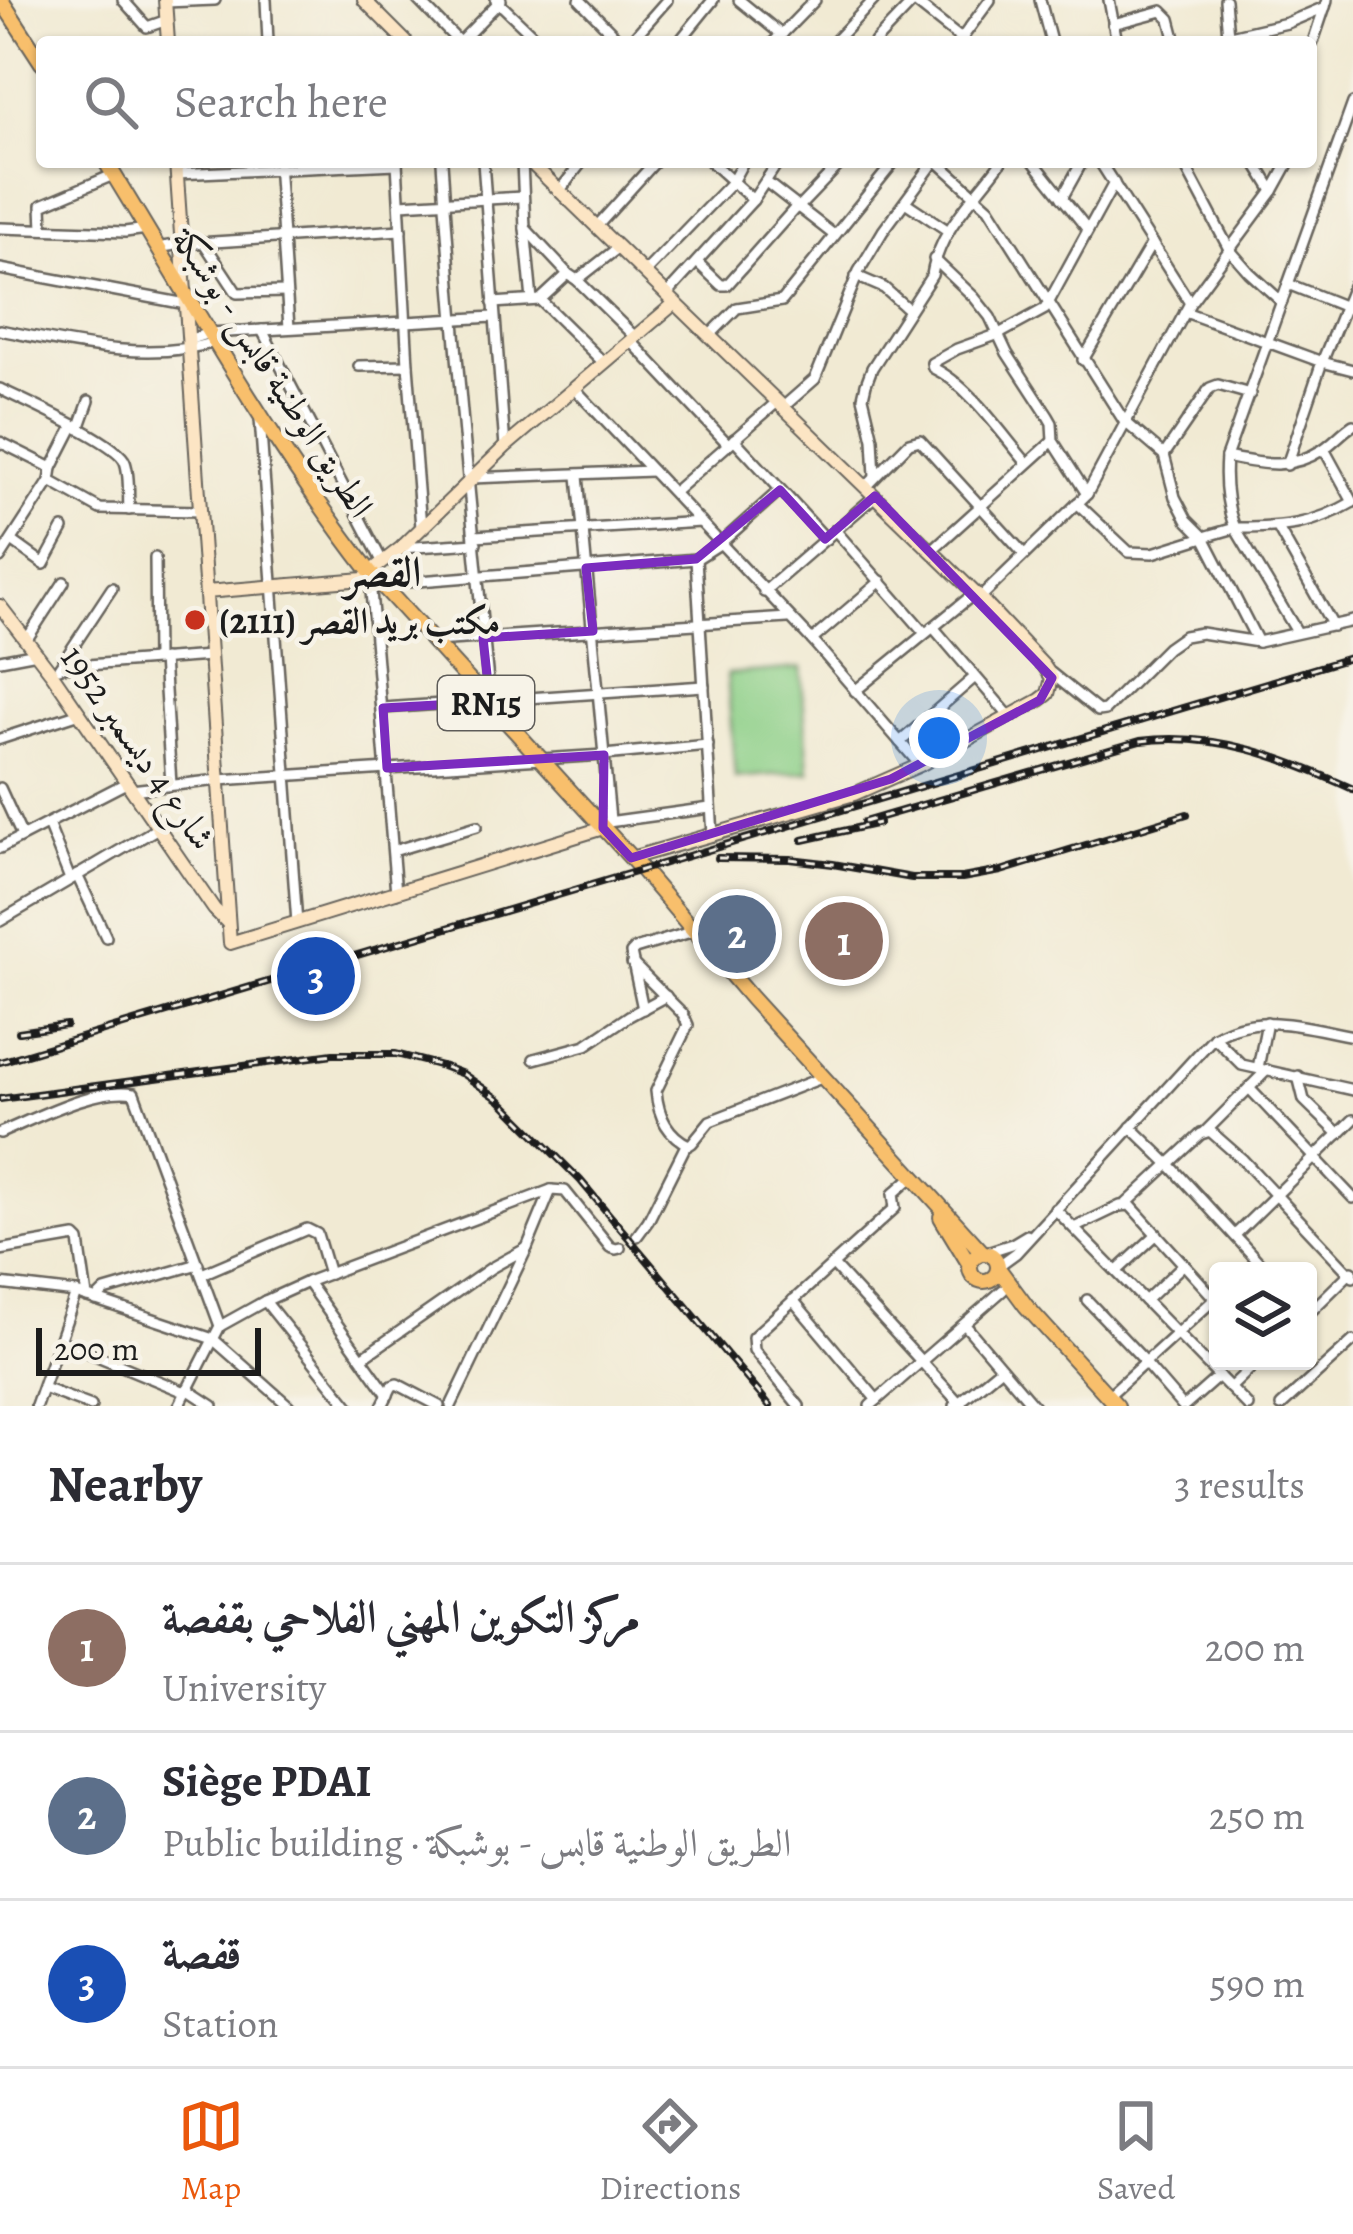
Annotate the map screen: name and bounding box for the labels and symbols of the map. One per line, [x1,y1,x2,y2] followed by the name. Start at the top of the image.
[160,216,386,527] street label: الطريق الوطنية قابس - بوشبكة
[340,543,422,601] district label: القصر
[219,596,500,646] place label: مكتب بريد القصر (2111)
[182,607,208,633] marker: مكتب بريد القصر (2111)
[45,635,227,863] street label: شارع 4 ديسمبر 1952
[438,676,534,730] road number: RN15
[909,708,969,768] your location
[698,889,776,979] pin: 2
[805,896,883,986] pin: 1
[277,931,355,1021] pin: 3
[36,1322,261,1375] scale bar

